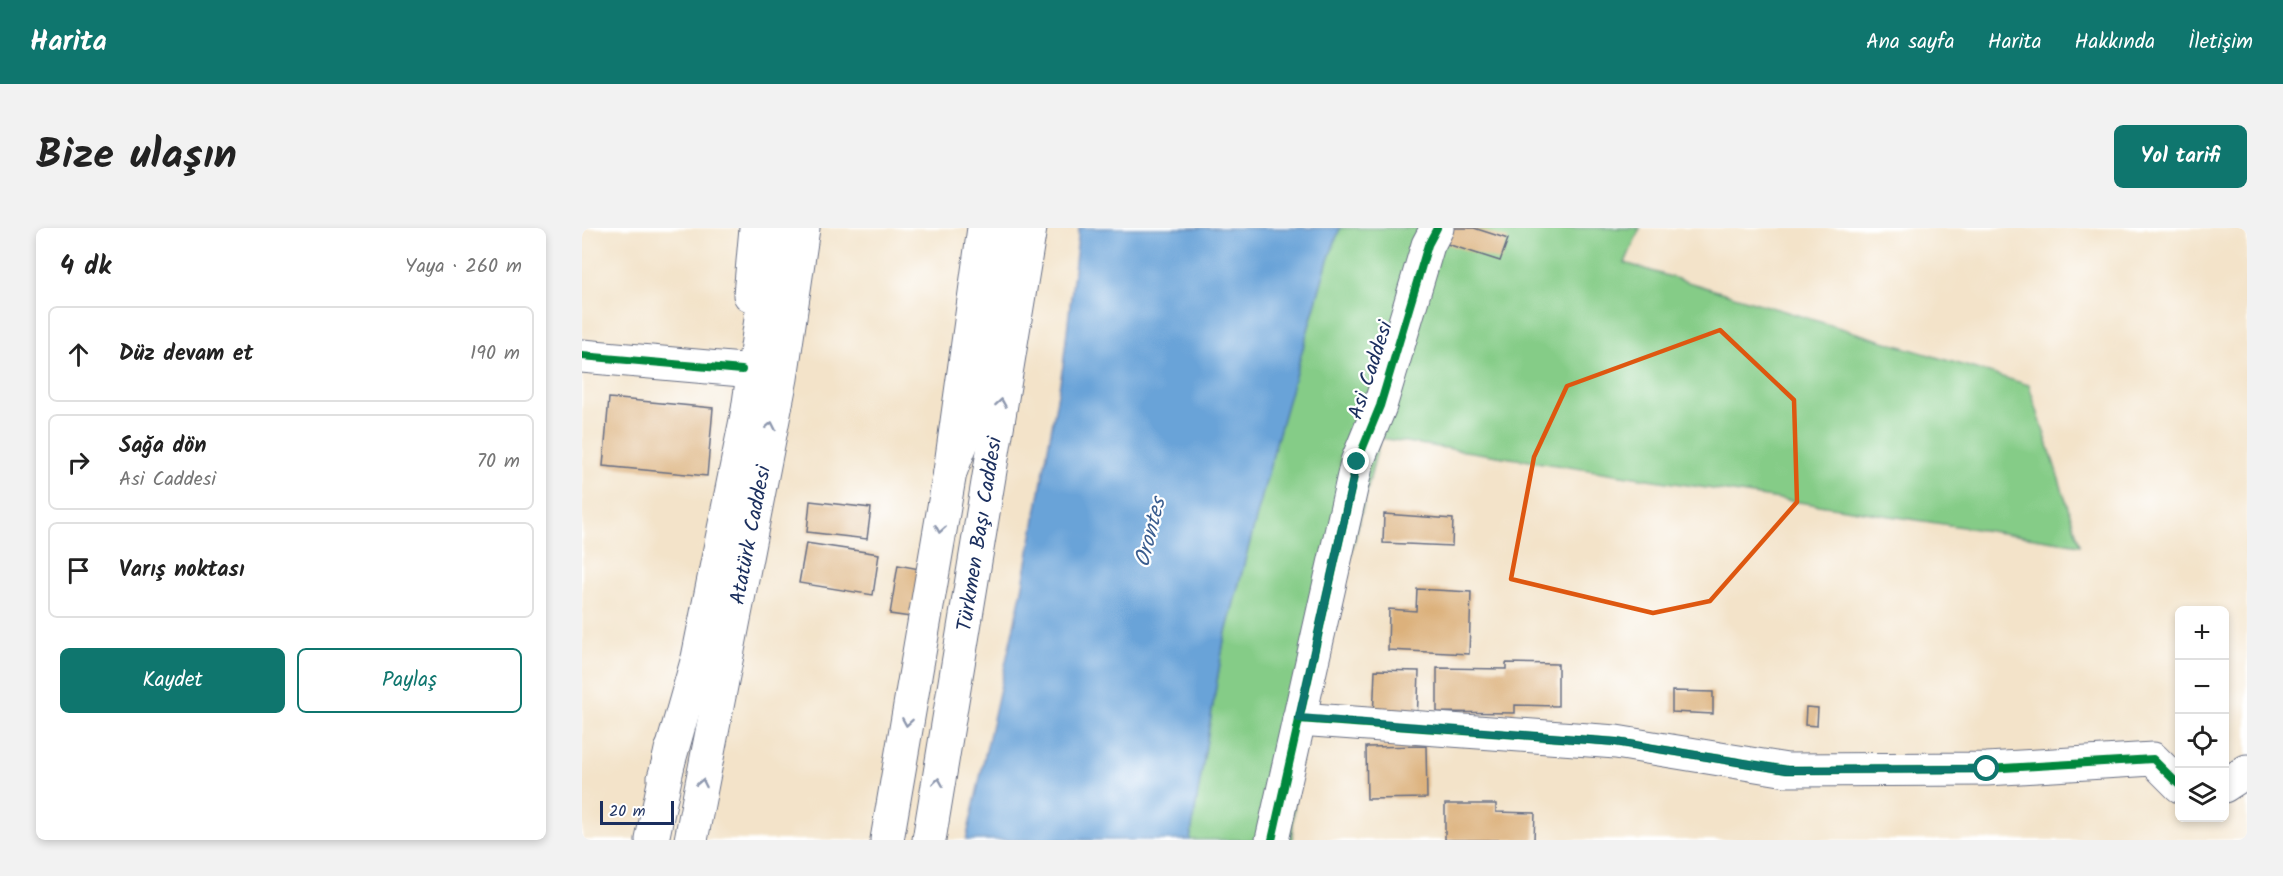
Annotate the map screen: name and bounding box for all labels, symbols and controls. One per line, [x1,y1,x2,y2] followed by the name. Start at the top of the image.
[30,20,107,65] text: Harita
[1866,26,1955,59] text: Ana sayfa
[1988,26,2042,59] text: Harita
[2075,26,2155,59] text: Hakkında
[2188,26,2253,59] text: İletişim
[36,123,237,190] text: Bize ulaşın
[2114,125,2247,188] button: Yol tarifi
[60,246,111,288] text: 4 dk
[405,251,522,283] text: Yaya · 260 m
[1340,316,1403,424] street label: Asi Caddesi
[119,337,253,372] text: Düz devam et
[62,338,95,371] icon: ahead
[470,338,520,370] text: 190 m
[994,399,1006,408] one-way arrow
[764,422,777,432] one-way arrow
[119,429,206,464] text: Sağa dön
[949,434,1012,634] street label: Türkmen Başı Caddesi
[62,446,95,479] icon: right
[477,446,520,478] text: 70 m
[1343,448,1369,474] route end
[722,462,781,608] street label: Atatürk Caddesi
[119,464,216,496] text: Asi Caddesi
[1126,492,1178,571] water label: Orontes
[934,524,947,534] one-way arrow
[119,553,245,588] text: Varış noktası
[62,554,95,587] icon: arrive
[2175,606,2229,822] map controls
[2175,606,2229,660] button: +
[60,648,285,713] button: Kaydet
[297,648,522,713] button: Paylaş
[2175,660,2229,714] button: −
[2175,714,2229,768] button: locate
[901,717,913,726] one-way arrow
[1973,755,1999,781] route start
[2175,768,2229,822] button: layers
[695,778,708,788] one-way arrow
[932,778,944,787] one-way arrow
[600,798,674,826] scale bar
[609,799,645,824] text: 20 m

